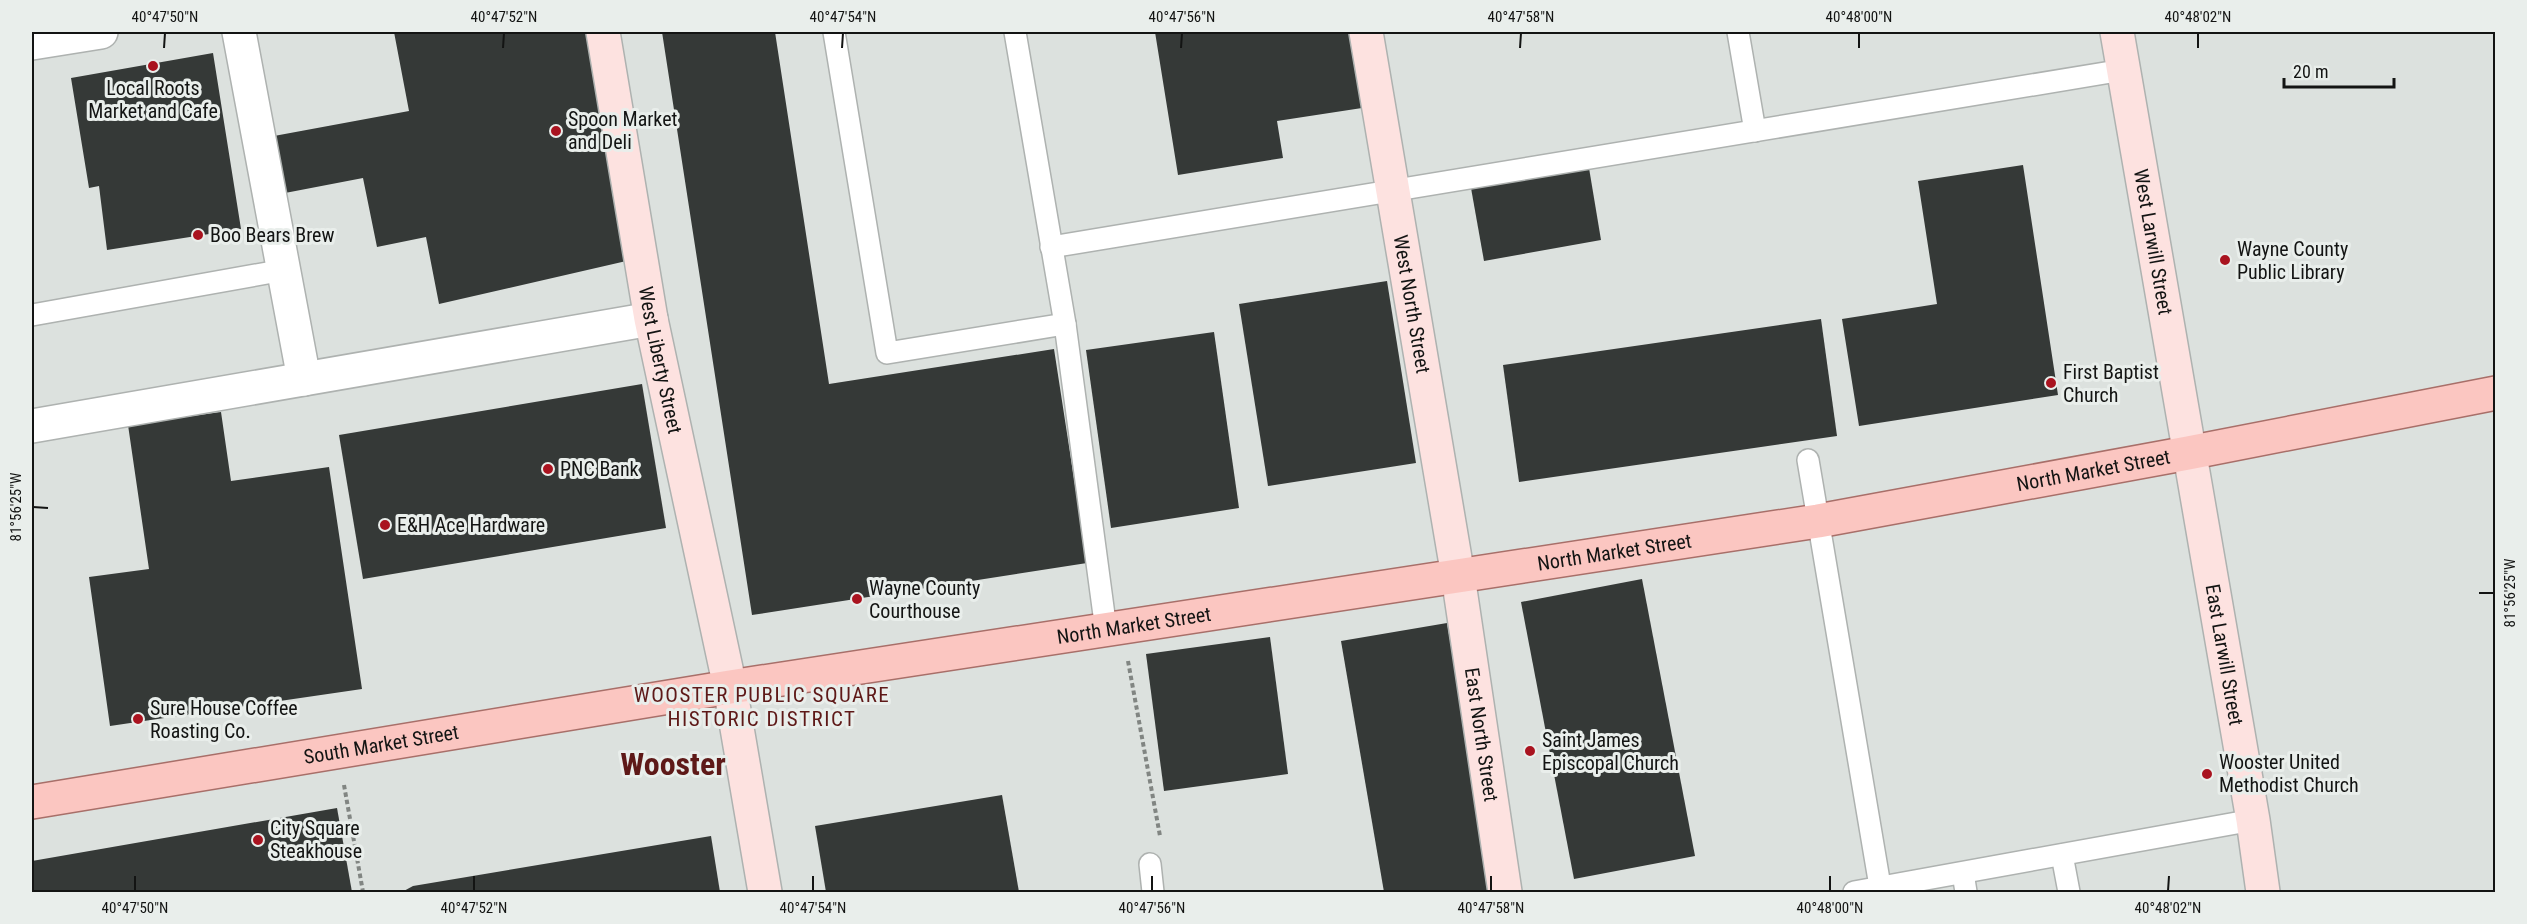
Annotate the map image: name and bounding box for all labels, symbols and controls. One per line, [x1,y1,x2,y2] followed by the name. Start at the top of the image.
[132,8,198,26] text: 40°47'50"N
[471,8,537,26] text: 40°47'52"N
[810,8,876,26] text: 40°47'54"N
[1149,8,1215,26] text: 40°47'56"N
[1488,8,1554,26] text: 40°47'58"N
[1826,8,1892,26] text: 40°48'00"N
[2165,8,2231,26] text: 40°48'02"N
[2284,51,2394,89] scale bar
[146,59,160,73] marker: Local Roots Market and Cafe
[2293,61,2328,82] text: 20 m
[88,76,218,123] place label: Local Roots Market and Cafe
[568,107,678,154] place label: Spoon Market and Deli
[549,124,563,138] marker: Spoon Market and Deli
[2129,167,2178,317] street label: West Larwill Street
[210,223,334,247] place label: Boo Bears Brew
[191,228,205,242] marker: Boo Bears Brew
[1389,233,1436,375] street label: West North Street
[2237,237,2348,284] place label: Wayne County Public Library
[2218,253,2232,267] marker: Wayne County Public Library
[634,285,687,436] street label: West Liberty Street
[2063,360,2159,407] place label: First Baptist Church
[2044,376,2058,390] marker: First Baptist Church
[2015,445,2172,496] street label: North Market Street
[560,457,639,481] place label: PNC Bank
[541,462,555,476] marker: PNC Bank
[7,472,25,541] text: 81°56'25"W
[397,513,545,537] place label: E&H Ace Hardware
[378,518,392,532] marker: E&H Ace Hardware
[1536,528,1693,576] street label: North Market Street
[2501,558,2519,627] text: 81°56'25"W
[869,576,980,623] place label: Wayne County Courthouse
[2201,582,2248,727] street label: East Larwill Street
[850,592,864,606] marker: Wayne County Courthouse
[1055,602,1213,649] street label: North Market Street
[1460,666,1503,803] street label: East North Street
[634,683,890,731] district label: WOOSTER PUBLIC SQUARE HISTORIC DISTRICT
[150,696,298,743] place label: Sure House Coffee Roasting Co.
[131,712,145,726] marker: Sure House Coffee Roasting Co.
[302,720,461,769] street label: South Market Street
[1542,728,1679,775] place label: Saint James Episcopal Church
[1523,744,1537,758] marker: Saint James Episcopal Church
[620,745,726,783] district label: Wooster
[2219,750,2359,797] place label: Wooster United Methodist Church
[2200,767,2214,781] marker: Wooster United Methodist Church
[270,816,362,863] place label: City Square Steakhouse
[251,833,265,847] marker: City Square Steakhouse
[102,899,168,917] text: 40°47'50"N
[441,899,507,917] text: 40°47'52"N
[780,899,846,917] text: 40°47'54"N
[1119,899,1185,917] text: 40°47'56"N
[1458,899,1524,917] text: 40°47'58"N
[1797,899,1863,917] text: 40°48'00"N
[2135,899,2201,917] text: 40°48'02"N

